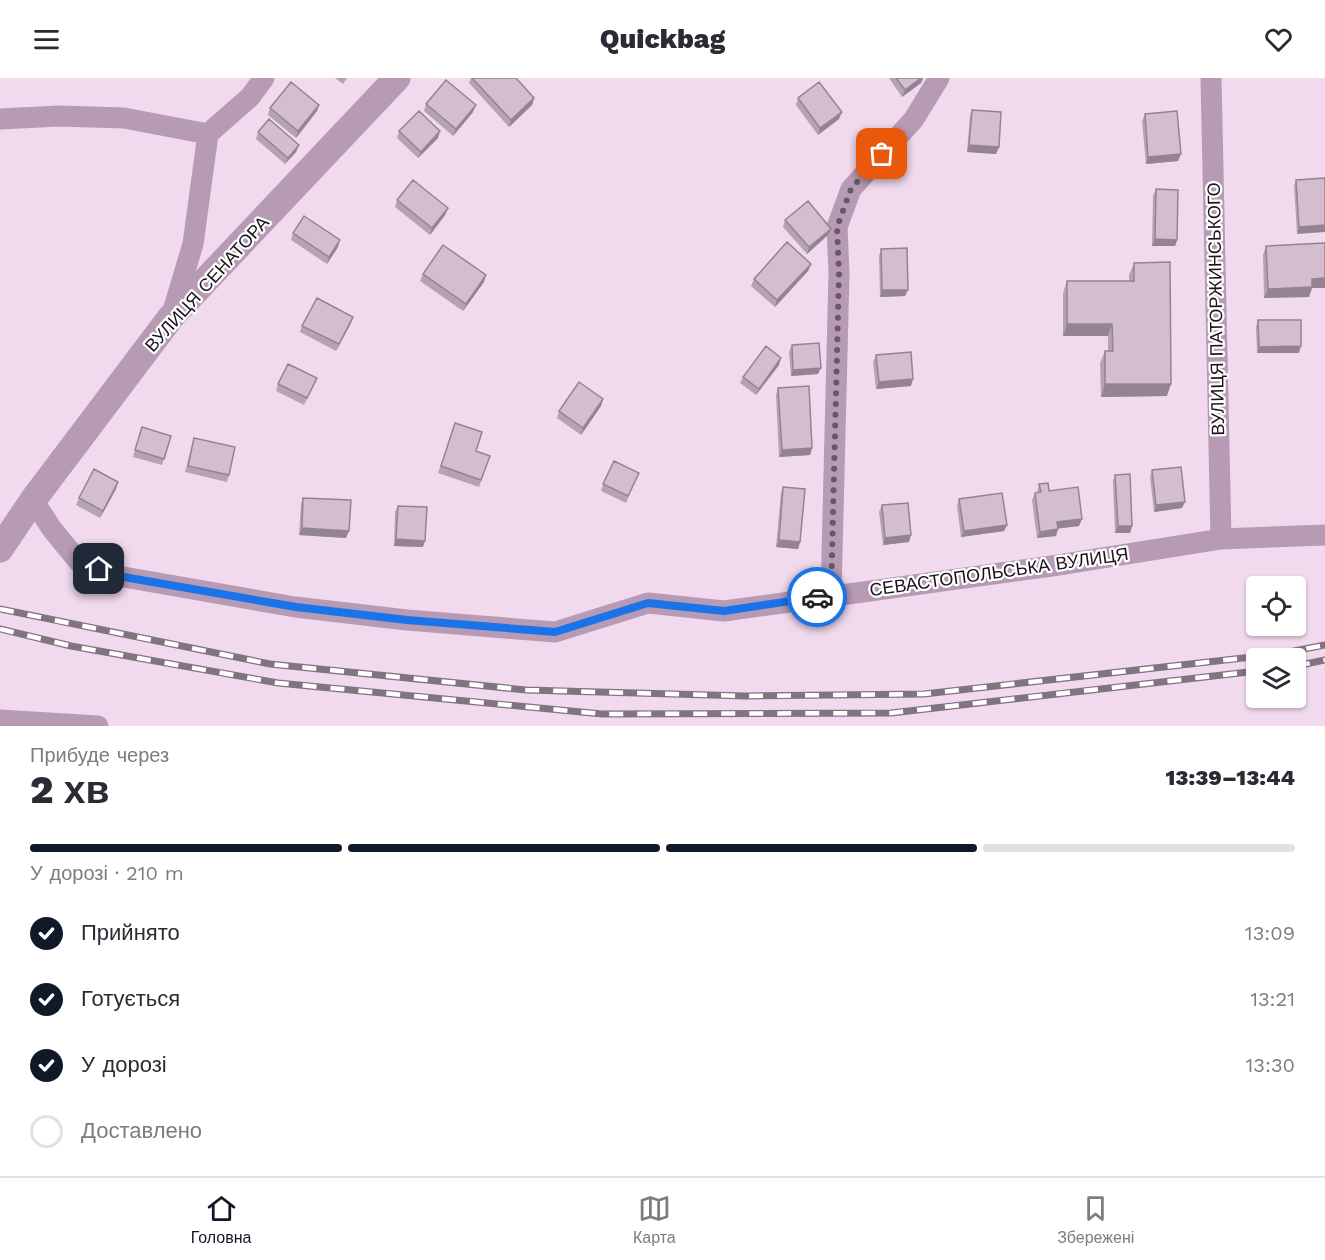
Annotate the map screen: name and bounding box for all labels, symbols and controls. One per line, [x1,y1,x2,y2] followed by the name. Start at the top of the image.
[30,23,63,56] icon: menu
[600,23,725,55] text: Quickbag
[1262,23,1295,56] icon: heart
[856,128,907,179] pin
[865,137,898,170] icon: bag
[1203,182,1228,436] street label: ВУЛИЦЯ ПАТОРЖИНСЬКОГО
[140,212,273,356] street label: ВУЛИЦЯ СЕНАТОРА
[73,543,124,594] pin
[868,543,1130,600] street label: СЕВАСТОПОЛЬСЬКА ВУЛИЦЯ
[82,552,115,585] icon: home
[787,567,847,627] courier
[1246,576,1306,708] map controls
[1246,576,1306,636] button: locate
[801,581,834,614] icon: car
[1246,648,1306,708] button: layers
[30,743,169,767] text: Прибуде через
[1166,765,1295,790] text: 13:39–13:44
[30,767,110,812] text: 2 хв
[30,861,184,885] text: У дорозі · 210 m
[30,917,63,950] icon: check
[81,920,180,945] text: Прийнято
[1245,921,1295,945] text: 13:09
[30,983,63,1016] icon: check
[81,986,180,1011] text: Готується
[1250,987,1295,1011] text: 13:21
[30,1049,63,1082] icon: check
[81,1052,167,1077] text: У дорозі
[1246,1053,1295,1077] text: 13:30
[81,1118,202,1143] text: Доставлено
[191,1192,252,1247] tab: Головна
[633,1192,676,1247] tab: Карта
[1057,1192,1134,1247] tab: Збережені

